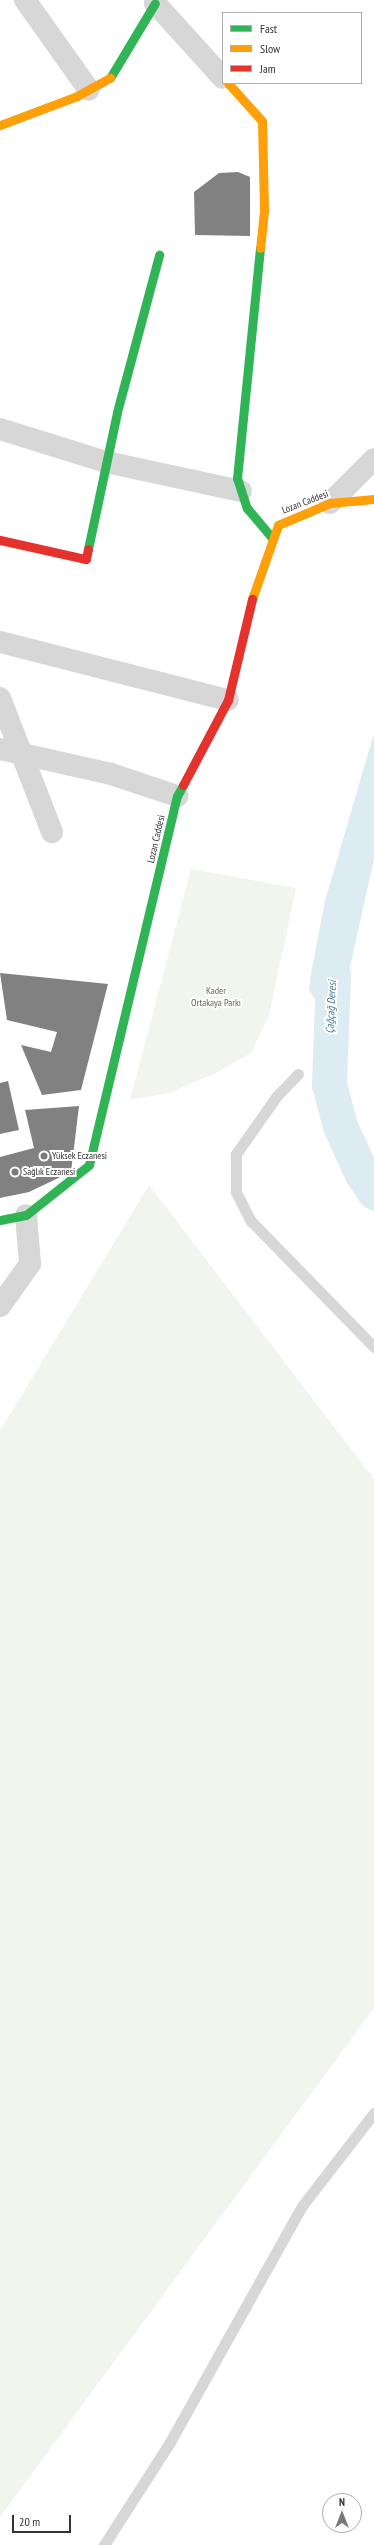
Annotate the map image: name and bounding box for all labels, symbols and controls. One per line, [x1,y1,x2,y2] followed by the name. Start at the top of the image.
[222,12,362,84] legend
[260,21,277,36] text: Fast
[260,41,280,56] text: Slow
[260,61,276,76] text: Jam
[280,488,330,516] street label: Lozan Caddesi
[145,814,167,864] street label: Lozan Caddesi
[323,980,339,1034] water label: Çağçağ Deresi
[191,984,241,1008] park label: Kader Ortakaya Parkı
[52,1150,107,1162] place label: Yüksek Eczanesi
[39,1151,49,1161] marker: Yüksek Eczanesi
[23,1166,75,1178] place label: Sağlık Eczanesi
[10,1167,20,1177] marker: Sağlık Eczanesi
[322,2493,362,2533] north arrow
[339,2495,345,2509] text: N
[14,2507,73,2533] scale bar
[19,2514,40,2529] text: 20 m

